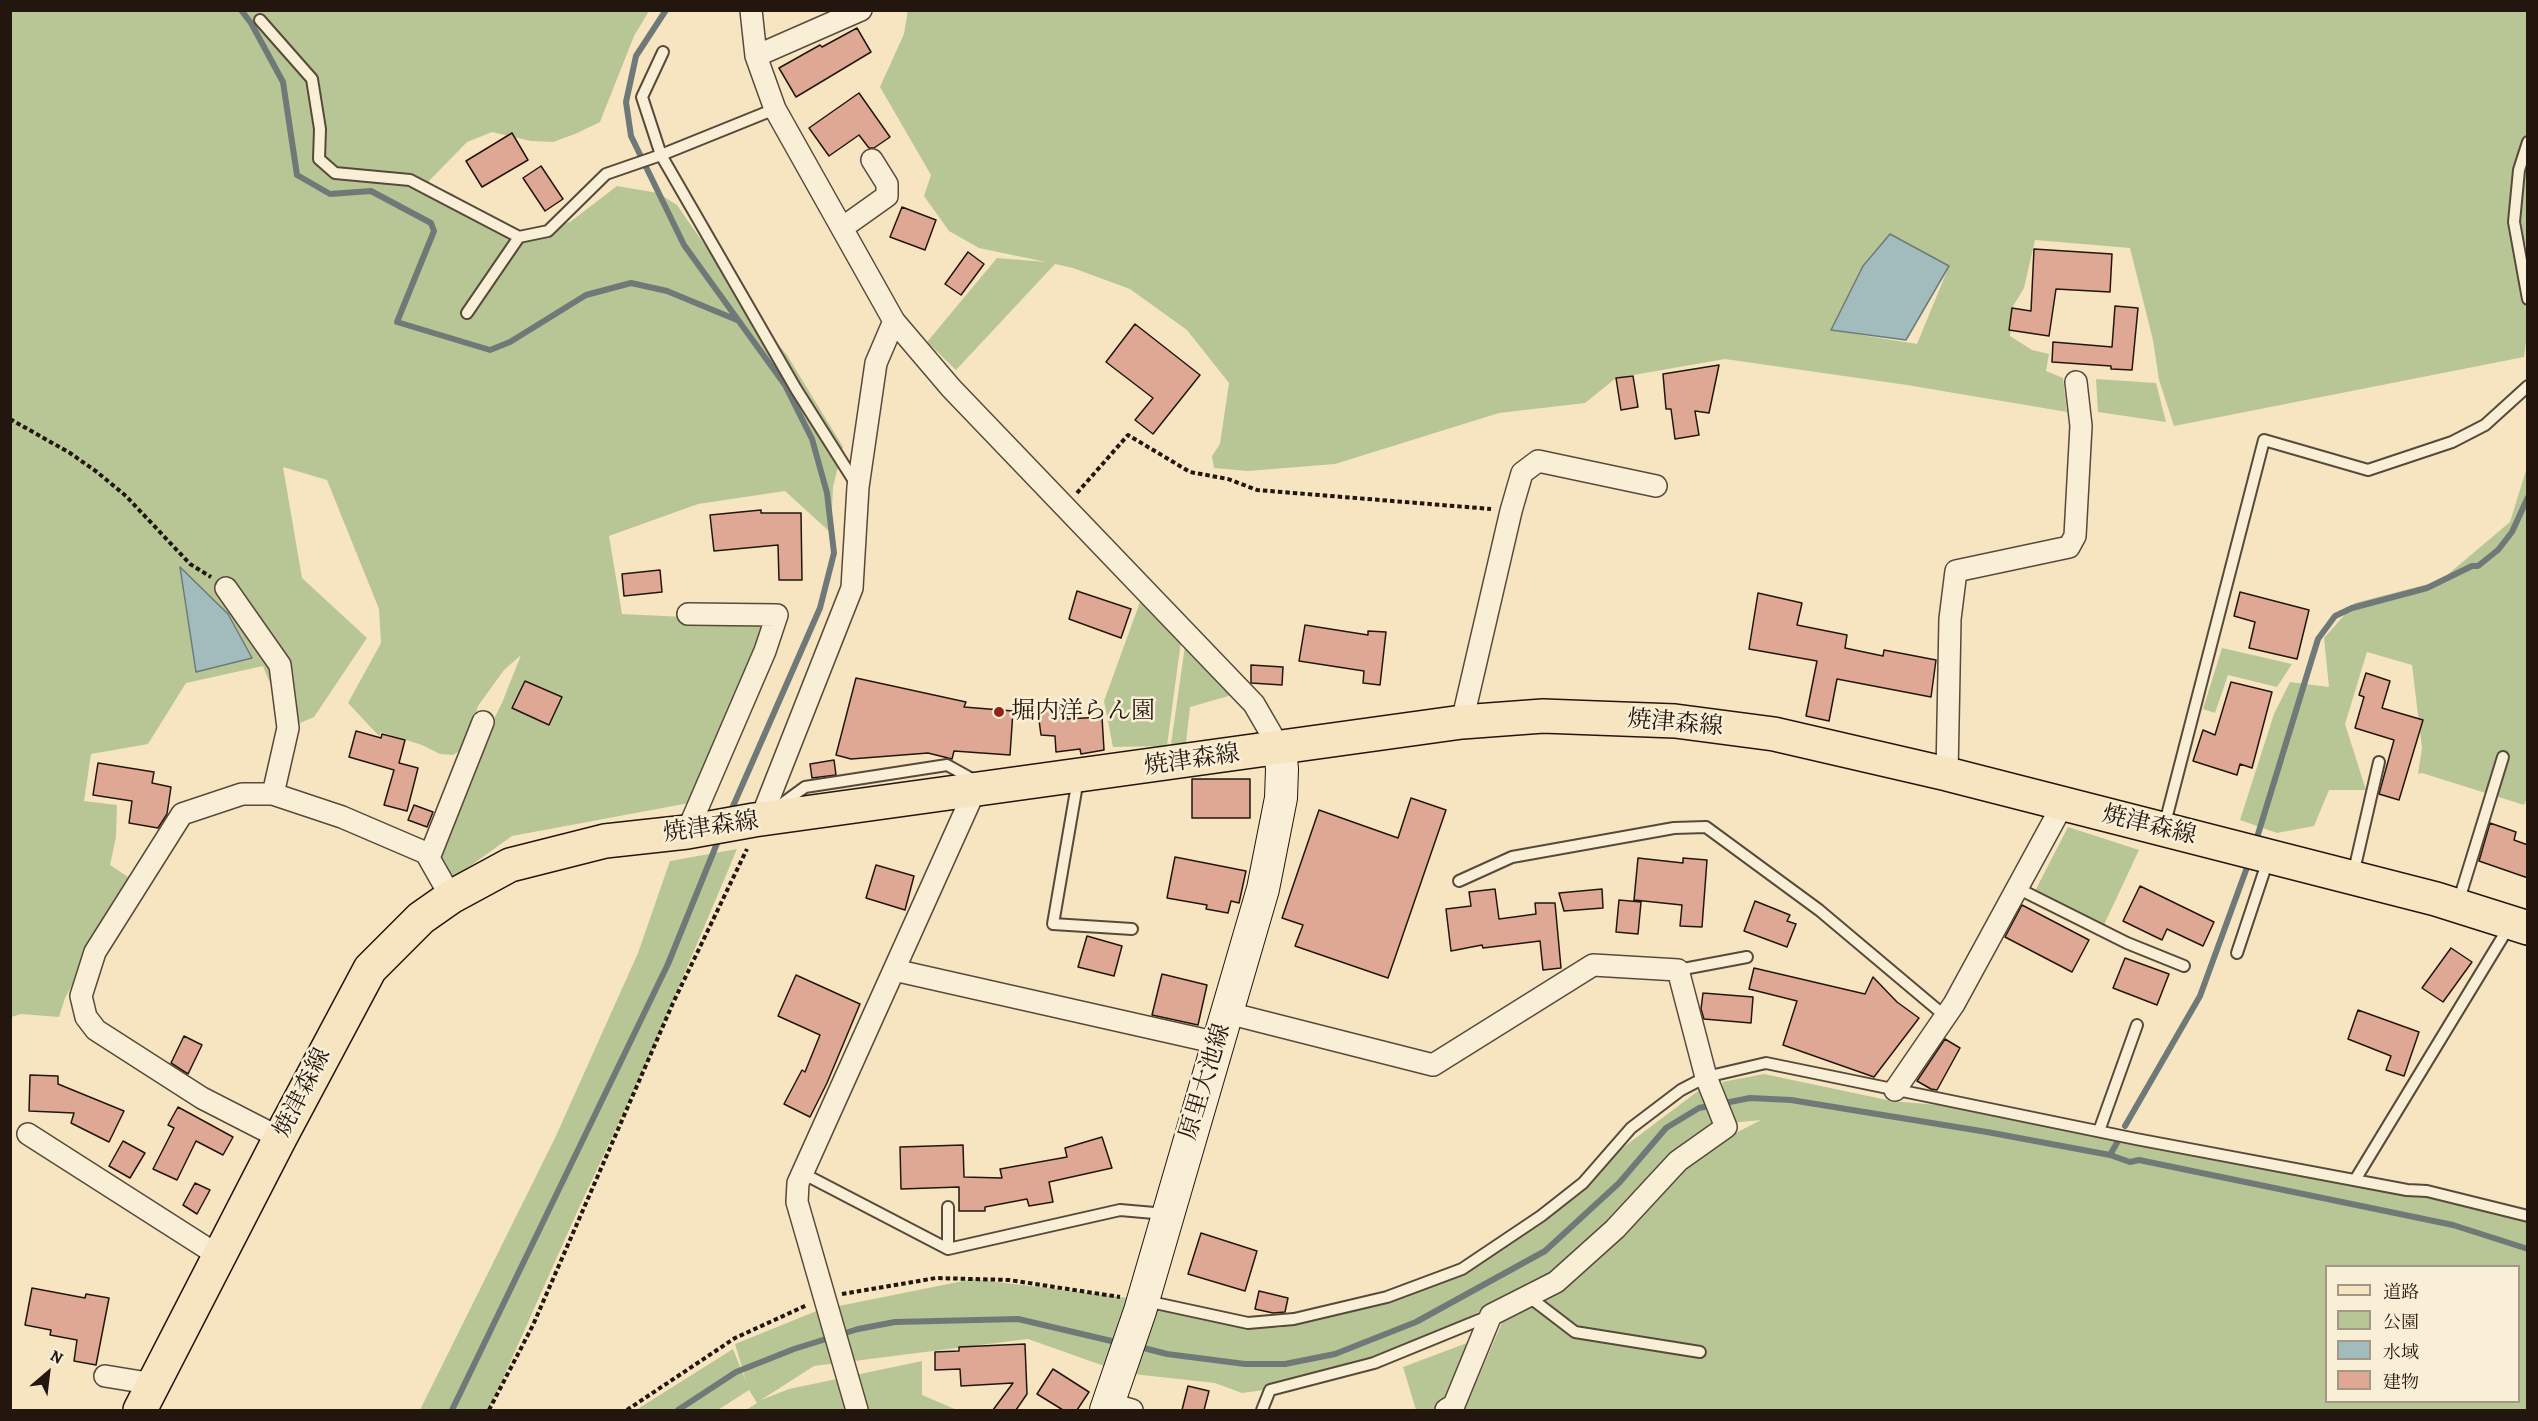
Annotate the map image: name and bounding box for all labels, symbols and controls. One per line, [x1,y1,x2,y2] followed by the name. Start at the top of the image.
[1011,698,1155,726] place label: 堀内洋らん園
[992,705,1006,719] marker: 堀内洋らん園
[1626,705,1724,743] street label: 焼津森線
[1142,740,1242,782] street label: 焼津森線
[2099,800,2199,852] street label: 焼津森線
[661,807,761,849] street label: 焼津森線
[1175,1020,1237,1144] street label: 原里大池線
[268,1044,338,1142] street label: 焼津森線
[2325,1265,2520,1403] legend
[2383,1280,2419,1304] text: 道路
[2383,1310,2419,1334] text: 公園
[2383,1340,2419,1364] text: 水域
[18,1343,78,1403] north arrow
[46,1345,67,1370] text: N
[2383,1370,2419,1394] text: 建物

